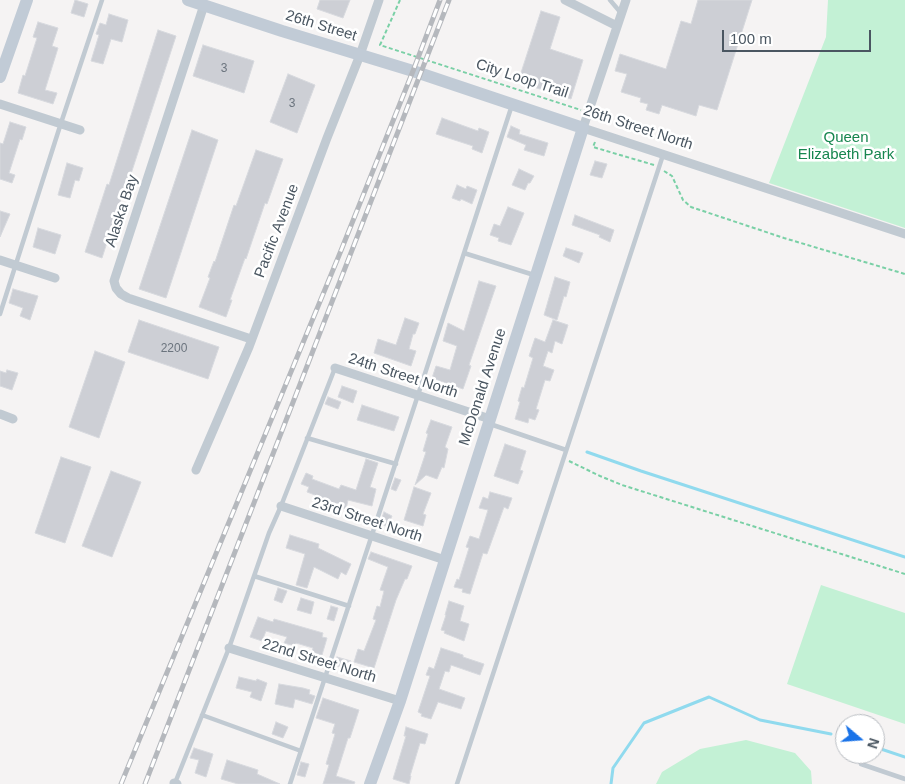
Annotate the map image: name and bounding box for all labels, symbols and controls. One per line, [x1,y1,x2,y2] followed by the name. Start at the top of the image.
[283,7,359,45] street label: 26th Street
[725,20,874,52] scale bar
[730,30,772,47] text: 100 m
[473,56,571,102] street label: City Loop Trail
[221,62,227,76] house number: 3
[289,97,295,111] house number: 3
[581,102,695,154] street label: 26th Street North
[798,129,894,164] park label: Queen Elizabeth Park
[102,173,142,249] street label: Alaska Bay
[251,182,303,280] street label: Pacific Avenue
[456,326,510,448] street label: McDonald Avenue
[161,342,187,356] house number: 2200
[346,350,460,402] street label: 24th Street North
[310,494,424,546] street label: 23rd Street North
[260,635,378,687] street label: 22nd Street North
[835,714,885,764] north arrow
[864,736,882,751] text: N

